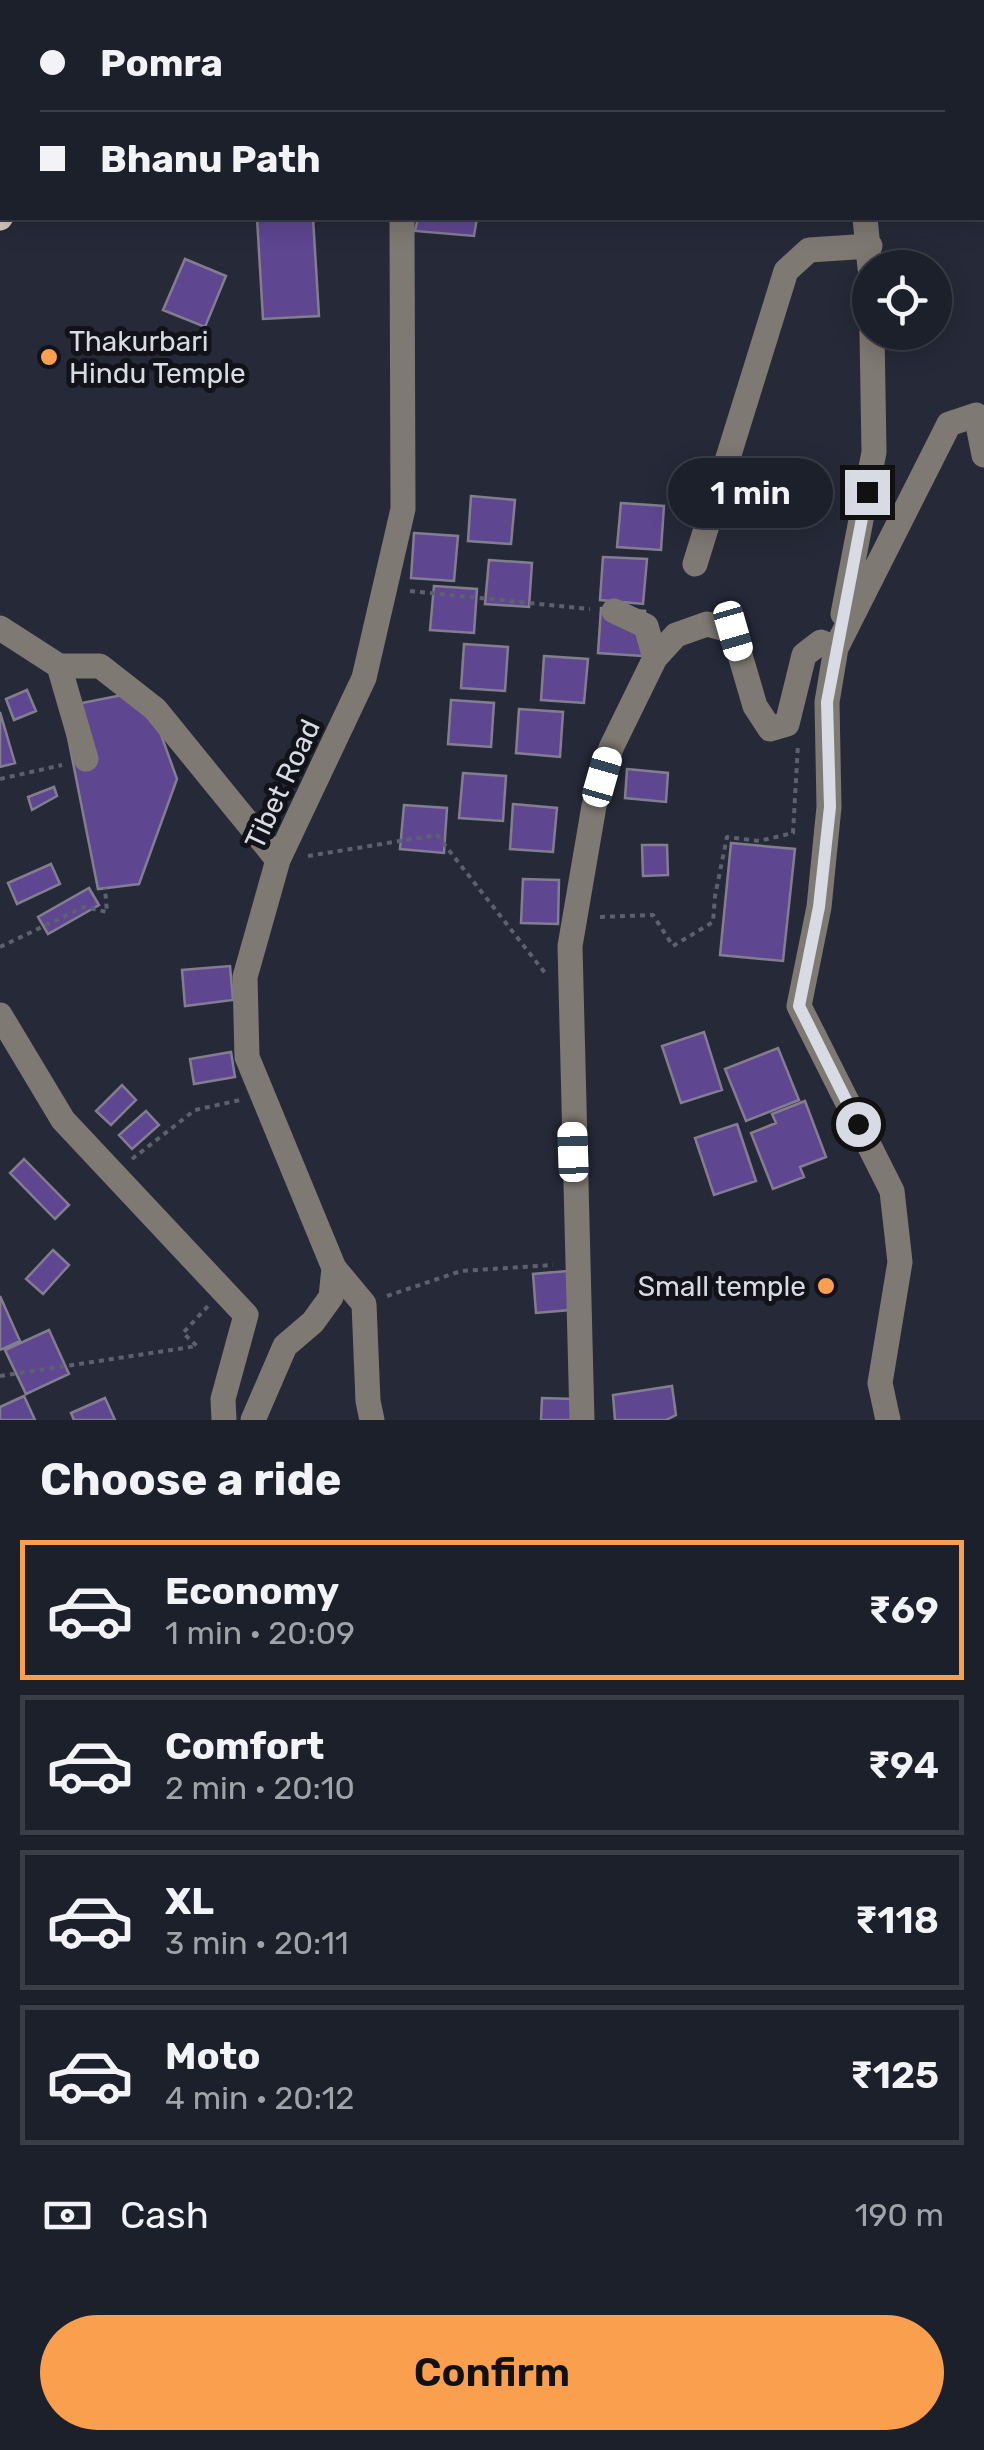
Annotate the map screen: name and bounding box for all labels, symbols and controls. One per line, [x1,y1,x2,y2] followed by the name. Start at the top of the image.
[100,40,223,86] text: Pomra
[100,136,321,182] text: Bhanu Path
[852,250,952,350] map controls
[852,250,952,350] button: locate
[69,325,246,390] place label: Thakurbari Hindu Temple
[38,346,60,368] marker: Thakurbari Hindu Temple
[667,457,832,527] callout: 1 min
[845,470,890,515] route end
[710,474,791,512] text: 1 min
[710,598,756,664] car
[238,714,327,854] street label: Tibet Road
[579,744,625,810] car
[836,1102,881,1147] route start
[557,1121,589,1183] car
[638,1270,806,1303] place label: Small temple
[815,1275,837,1297] marker: Small temple
[40,1453,342,1506] text: Choose a ride
[45,1565,135,1655] icon: car
[165,1568,339,1614] text: Economy
[868,1587,939,1633] text: ₹69
[165,1614,355,1652] text: 1 min · 20:09
[45,1720,135,1810] icon: car
[165,1723,324,1769] text: Comfort
[867,1742,939,1788] text: ₹94
[165,1769,355,1807] text: 2 min · 20:10
[45,1875,135,1965] icon: car
[165,1878,214,1924] text: XL
[855,1897,939,1943] text: ₹118
[165,1924,349,1962] text: 3 min · 20:11
[45,2030,135,2120] icon: car
[165,2033,261,2079] text: Moto
[850,2052,939,2098] text: ₹125
[165,2079,354,2117] text: 4 min · 20:12
[40,2188,95,2243] icon: cash
[120,2192,209,2238] text: Cash
[855,2196,944,2234] text: 190 m
[40,2315,944,2430] button: Confirm

